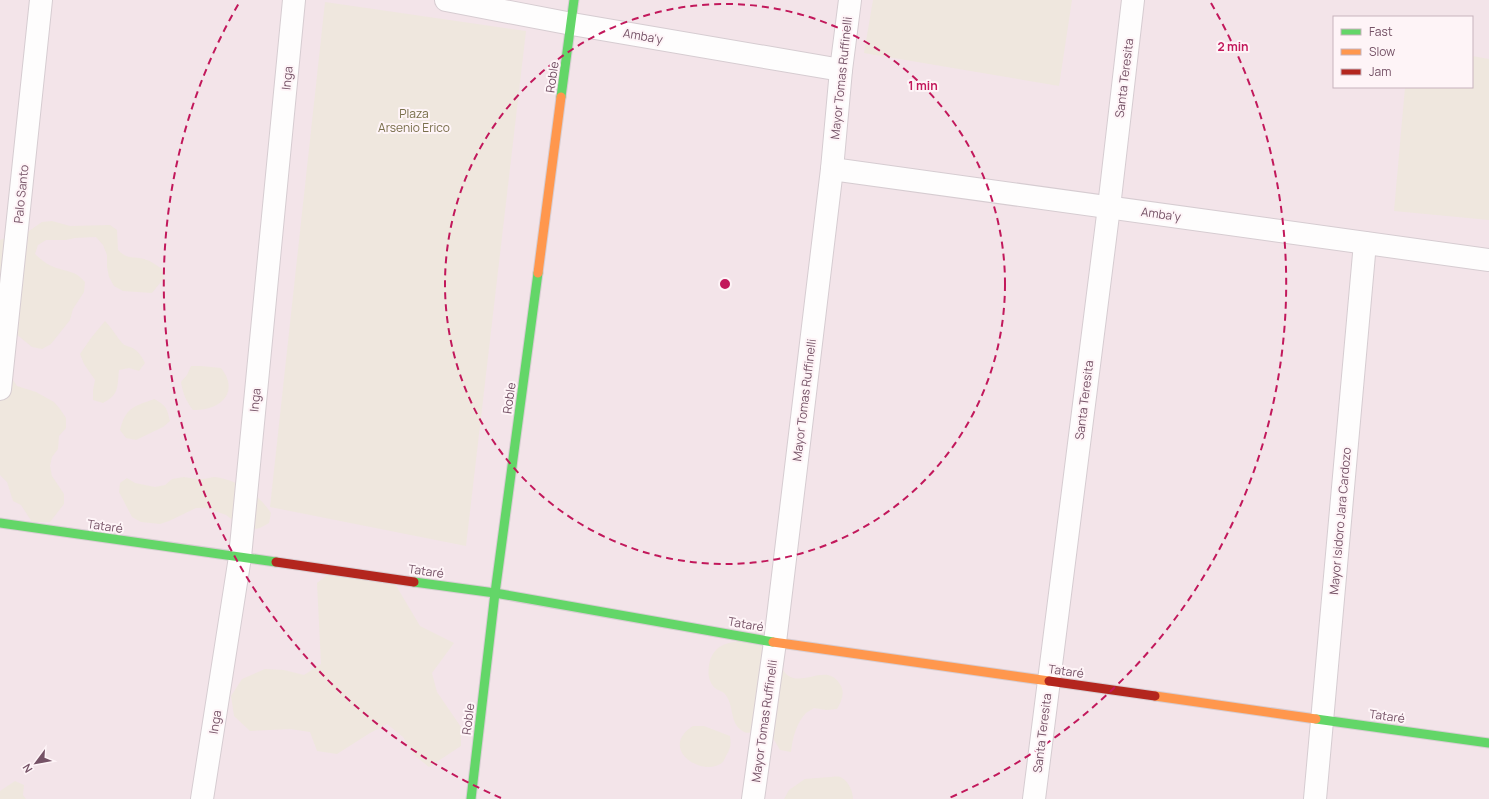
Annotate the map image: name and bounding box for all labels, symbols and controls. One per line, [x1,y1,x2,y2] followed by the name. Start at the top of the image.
[826,16,856,140] street label: Mayor Tomas Ruffinelli
[1333,16,1473,88] legend
[1369,23,1393,40] text: Fast
[622,24,665,48] street label: Amba'y
[1111,37,1137,119] street label: Santa Teresita
[1217,38,1249,55] text: 2 min
[1369,43,1395,60] text: Slow
[541,60,563,94] street label: Roble
[1369,63,1391,80] text: Jam
[277,65,297,91] street label: Inga
[908,77,938,94] text: 1 min
[378,105,450,136] park label: Plaza Arsenio Erico
[9,164,33,224] street label: Palo Santo
[1140,203,1183,225] street label: Amba'y
[718,277,732,291] centre of rings
[788,338,820,462] street label: Mayor Tomas Ruffinelli
[1071,359,1097,441] street label: Santa Teresita
[498,381,520,415] street label: Roble
[245,387,265,413] street label: Inga
[1325,447,1355,595] street label: Mayor Isidoro Jara Cardozo
[86,515,124,537] street label: Tataré
[407,560,445,582] street label: Tataré
[727,613,765,635] street label: Tataré
[747,659,781,783] street label: Mayor Tomas Ruffinelli
[1047,660,1085,682] street label: Tataré
[1029,692,1055,774] street label: Santa Teresita
[458,702,478,736] street label: Roble
[1368,705,1406,727] street label: Tataré
[205,709,225,735] street label: Inga
[16,743,56,783] north arrow
[19,761,36,776] text: N

